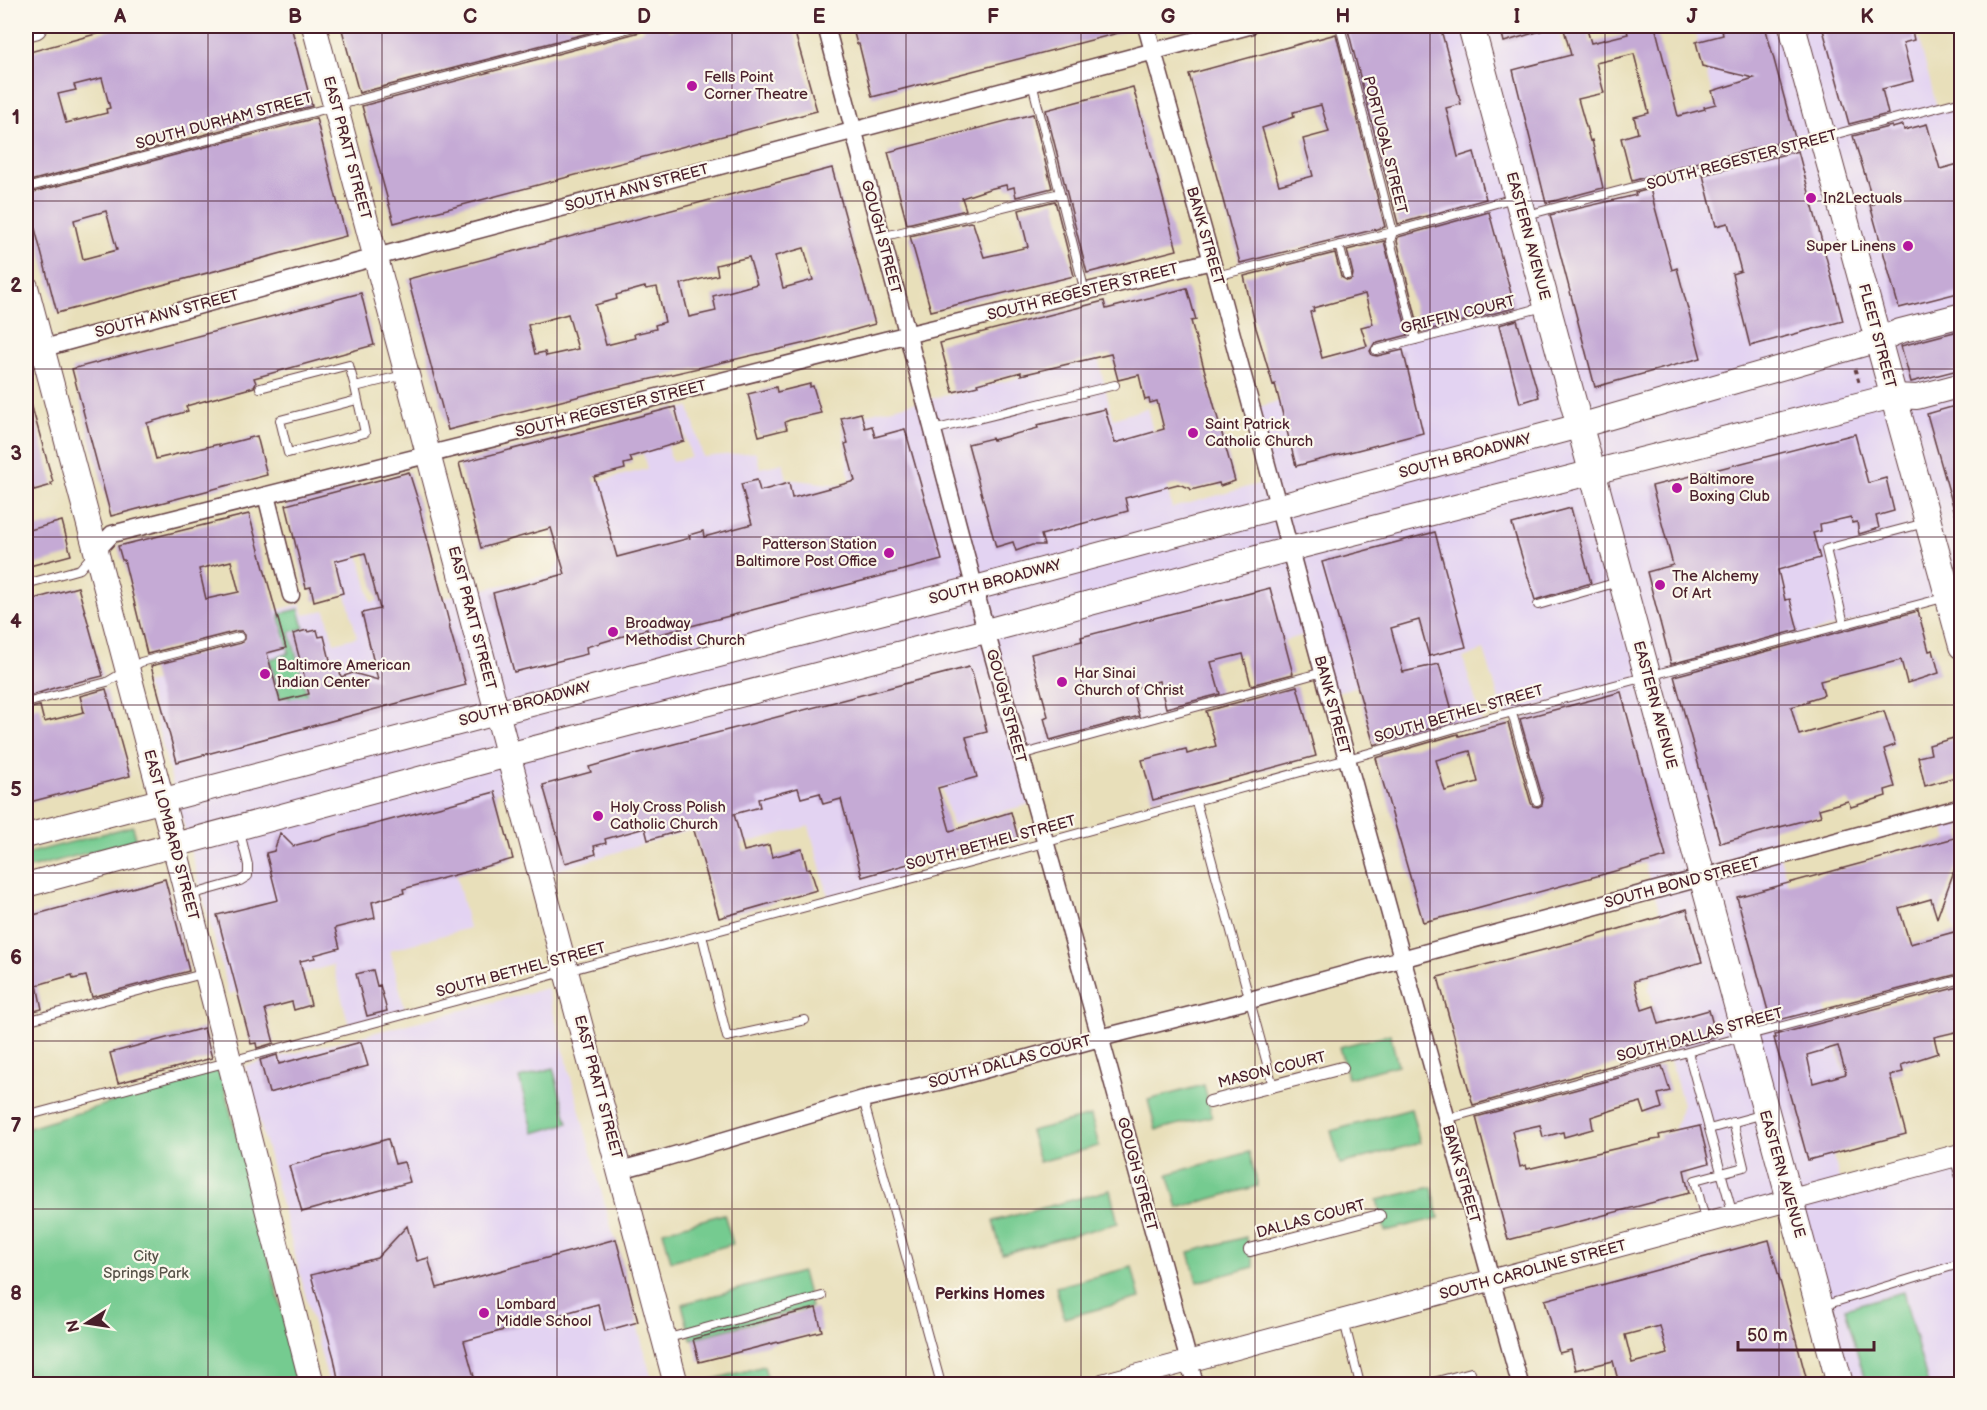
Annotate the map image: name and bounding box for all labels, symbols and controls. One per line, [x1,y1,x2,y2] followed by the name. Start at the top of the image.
[113,5,127,29] text: A
[288,5,302,29] text: B
[463,5,477,29] text: C
[637,5,651,29] text: D
[813,5,826,29] text: E
[987,5,999,29] text: F
[1161,5,1176,29] text: G
[1336,5,1350,29] text: H
[1514,5,1520,29] text: I
[1687,5,1699,29] text: J
[1860,5,1874,29] text: K
[704,68,808,104] place label: Fells Point Corner Theatre
[319,74,375,222] street label: EAST PRATT STREET
[1359,74,1411,216] street label: PORTUGAL STREET
[685,79,699,93] marker: Fells Point Corner Theatre
[134,88,314,154] street label: SOUTH DURHAM STREET
[12,106,20,130] text: 1
[1645,125,1839,195] street label: SOUTH REGESTER STREET
[563,160,711,216] street label: SOUTH ANN STREET
[1502,170,1554,302] street label: EASTERN AVENUE
[857,178,905,296] street label: GOUGH STREET
[1182,185,1228,287] street label: BANK STREET
[1823,189,1903,208] place label: In2Lectuals
[1804,191,1818,205] marker: In2Lectuals
[1806,237,1897,256] place label: Super Linens
[1901,239,1915,253] marker: Super Linens
[985,259,1181,325] street label: SOUTH REGESTER STREET
[10,274,22,298] text: 2
[1854,282,1900,390] street label: FLEET STREET
[93,286,241,342] street label: SOUTH ANN STREET
[1399,292,1517,338] street label: GRIFFIN COURT
[513,376,709,442] street label: SOUTH REGESTER STREET
[1205,415,1313,451] place label: Saint Patrick Catholic Church
[1186,426,1200,440] marker: Saint Patrick Catholic Church
[1397,429,1533,483] street label: SOUTH BROADWAY
[10,442,22,466] text: 3
[1689,470,1770,506] place label: Baltimore Boxing Club
[1670,481,1684,495] marker: Baltimore Boxing Club
[735,535,877,571] place label: Patterson Station Baltimore Post Office
[444,544,500,692] street label: EAST PRATT STREET
[882,546,896,560] marker: Patterson Station Baltimore Post Office
[927,555,1063,609] street label: SOUTH BROADWAY
[1672,567,1759,603] place label: The Alchemy Of Art
[1653,578,1667,592] marker: The Alchemy Of Art
[10,610,22,634] text: 4
[625,614,745,650] place label: Broadway Methodist Church
[606,625,620,639] marker: Broadway Methodist Church
[1629,639,1681,771] street label: EASTERN AVENUE
[982,647,1030,765] street label: GOUGH STREET
[1310,654,1354,756] street label: BANK STREET
[277,656,411,692] place label: Baltimore American Indian Center
[1074,664,1184,700] place label: Har Sinai Church of Christ
[258,667,272,681] marker: Baltimore American Indian Center
[1055,675,1069,689] marker: Har Sinai Church of Christ
[457,677,593,731] street label: SOUTH BROADWAY
[1372,681,1546,747] street label: SOUTH BETHEL STREET
[139,748,203,922] street label: EAST LOMBARD STREET
[10,778,22,802] text: 5
[610,798,726,834] place label: Holy Cross Polish Catholic Church
[591,809,605,823] marker: Holy Cross Polish Catholic Church
[904,811,1078,875] street label: SOUTH BETHEL STREET
[1602,853,1762,913] street label: SOUTH BOND STREET
[434,938,608,1002] street label: SOUTH BETHEL STREET
[10,946,22,970] text: 6
[1615,1004,1785,1066] street label: SOUTH DALLAS STREET
[570,1013,626,1161] street label: EAST PRATT STREET
[927,1031,1093,1093] street label: SOUTH DALLAS COURT
[1216,1047,1328,1093] street label: MASON COURT
[1755,1108,1809,1240] street label: EASTERN AVENUE
[10,1114,22,1138] text: 7
[1113,1115,1161,1233] street label: GOUGH STREET
[1438,1123,1484,1225] street label: BANK STREET
[1254,1195,1368,1243] street label: DALLAS COURT
[1437,1236,1629,1304] street label: SOUTH CAROLINE STREET
[103,1247,189,1283] park label: City Springs Park
[10,1282,22,1306] text: 8
[935,1285,1045,1304] district label: Perkins Homes
[57,1293,117,1353] north arrow
[496,1295,591,1331] place label: Lombard Middle School
[477,1306,491,1320] marker: Lombard Middle School
[1738,1314,1874,1352] scale bar
[63,1318,84,1334] text: N
[1747,1325,1788,1346] text: 50 m

